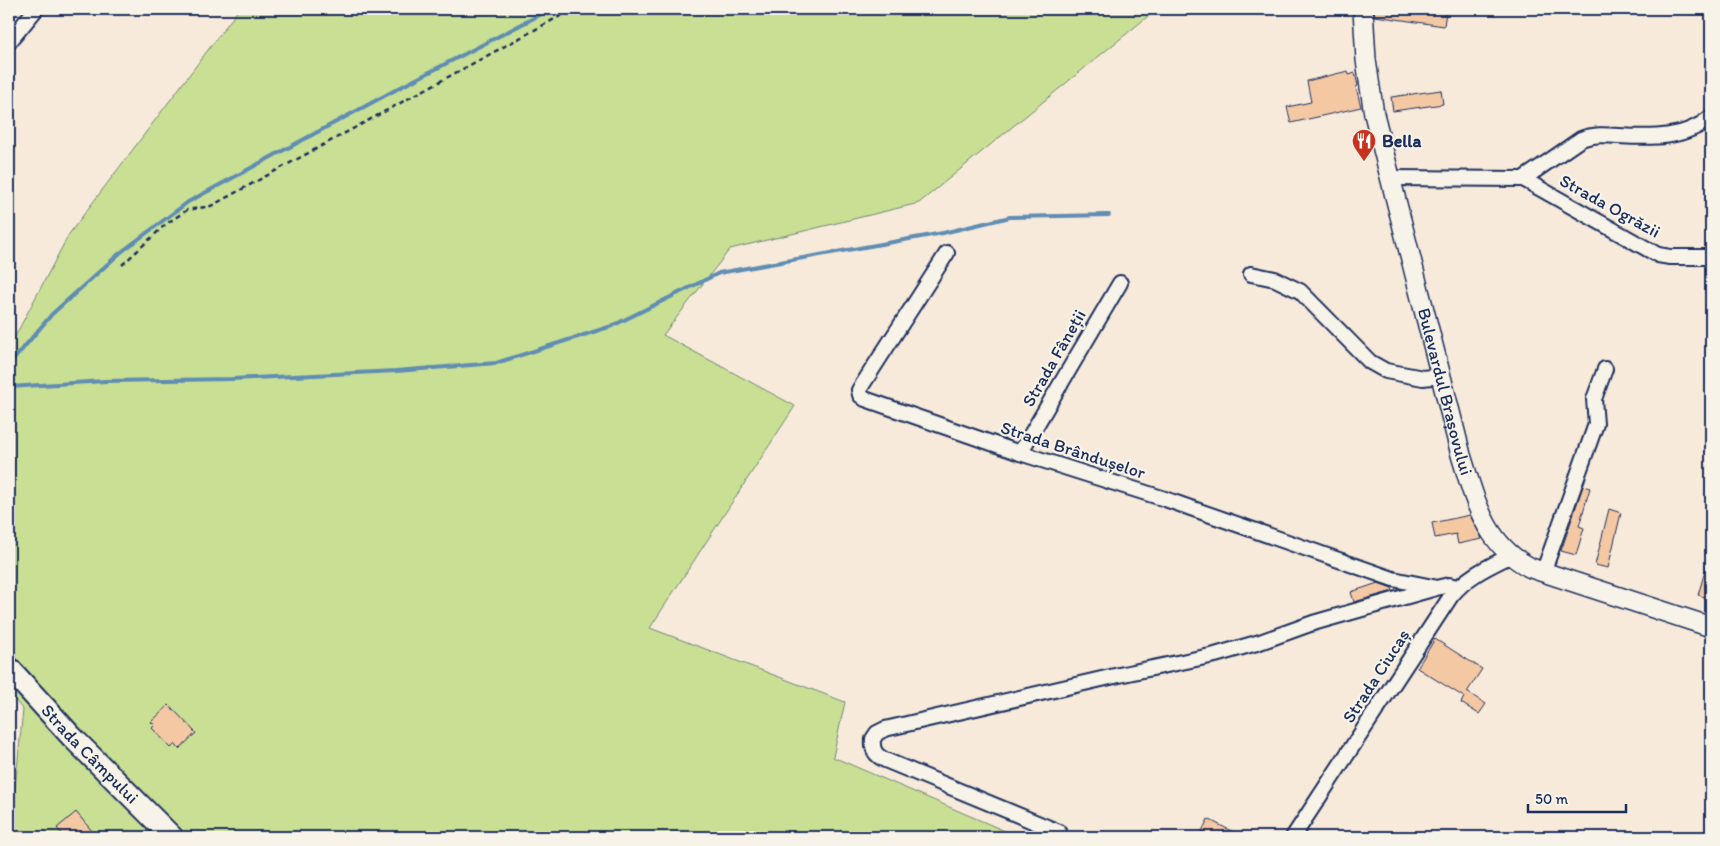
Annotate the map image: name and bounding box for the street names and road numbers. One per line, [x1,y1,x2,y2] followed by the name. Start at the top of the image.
[1556,169,1664,243] street label: Strada Ogrăzii
[1017,305,1091,411] street label: Strada Fâneții
[1413,305,1477,478] street label: Bulevardul Brașovului
[998,416,1148,484] street label: Strada Brândușelor
[1338,625,1414,727] street label: Strada Ciucaș
[36,700,143,808] street label: Strada Câmpului

